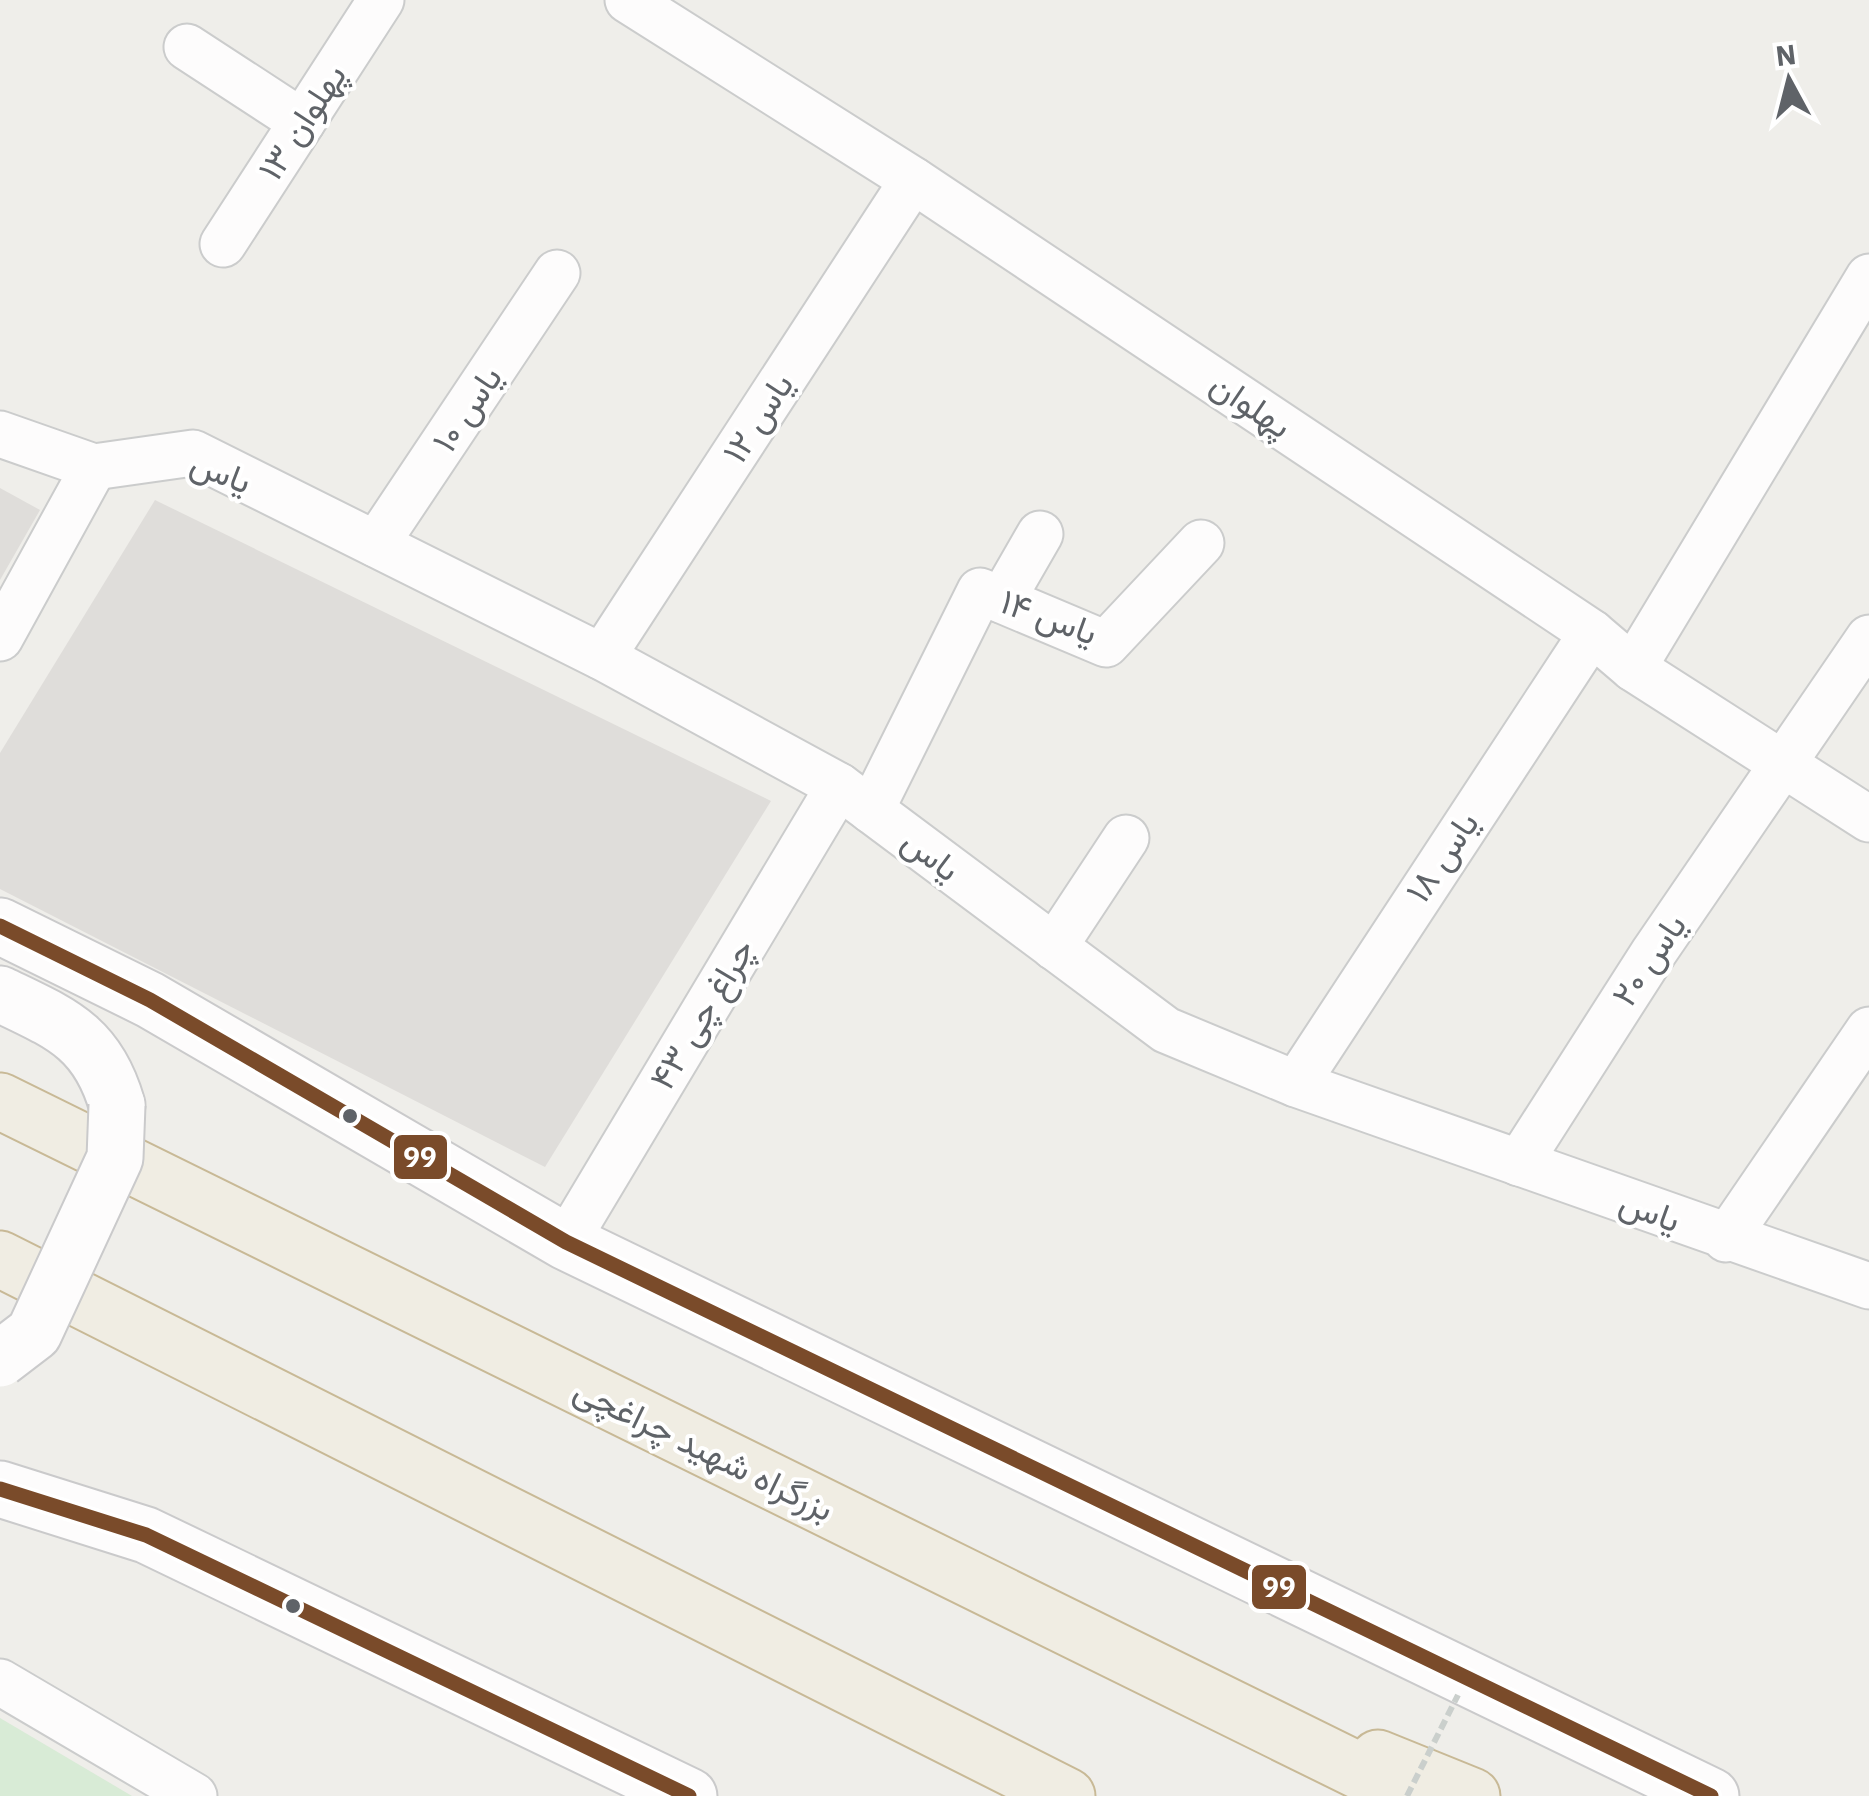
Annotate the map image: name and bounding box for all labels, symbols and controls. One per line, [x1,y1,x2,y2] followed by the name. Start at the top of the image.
[1739,30,1839,130] north arrow
[1774,35,1798,74] text: N
[246,54,358,190] street label: پهلوان ۱۳
[421,356,512,461] street label: یاس ۱۰
[1201,360,1301,450] street label: پهلوان
[711,364,803,471] street label: یاس ۱۲
[184,439,258,504] street label: یاس
[995,577,1104,655] street label: یاس ۱۴
[1394,802,1488,911] street label: یاس ۱۸
[893,817,970,891] street label: یاس
[1600,904,1696,1015] street label: یاس ۲۰
[638,929,766,1099] street label: چراغ چی ۴۳
[340,1106,360,1126] unlabelled marker
[392,1133,449,1181] line badge: 99
[403,1138,437,1175] text: 99
[1614,1178,1687,1242] street label: یاس
[566,1365,842,1533] street label: بزرگراه شهید چراغچی
[1250,1563,1308,1611] line badge: 99
[1262,1568,1296,1605] text: 99
[283,1596,303,1616] unlabelled marker

